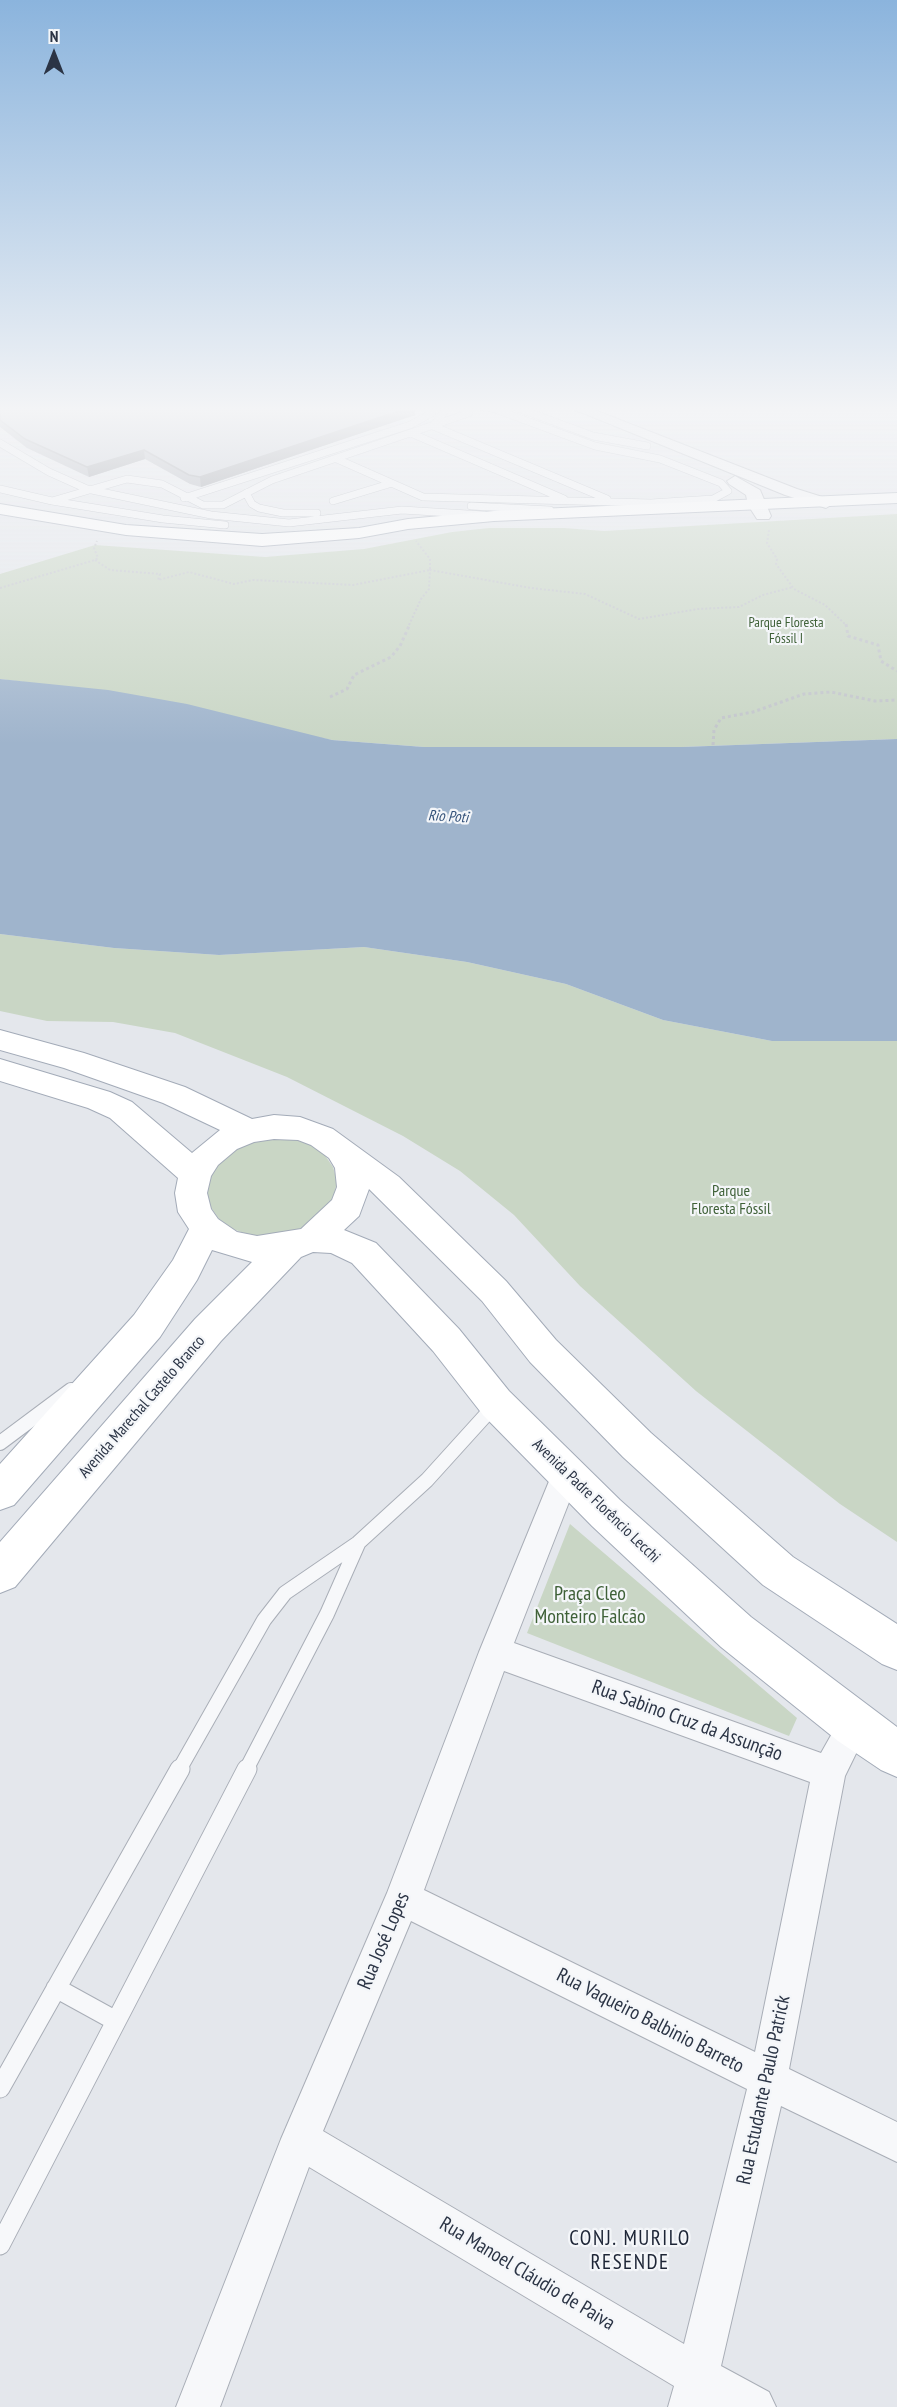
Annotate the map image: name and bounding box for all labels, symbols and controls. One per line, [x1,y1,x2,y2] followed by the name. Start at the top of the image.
[24,24,84,84] north arrow
[50,26,58,46] text: N
[748,615,824,648] park label: Parque Floresta Fóssil I
[427,807,469,827] water label: Rio Poti
[691,1181,771,1219] park label: Parque Floresta Fóssil
[75,1332,209,1482] street label: Avenida Marechal Castelo Branco
[528,1435,664,1567] street label: Avenida Padre Florêncio Lecchi
[534,1582,646,1629] park label: Praça Cleo Monteiro Falcão
[588,1675,786,1767] street label: Rua Sabino Cruz da Assunção
[353,1889,415,1993] street label: Rua José Lopes
[552,1963,748,2079] street label: Rua Vaqueiro Balbinio Barreto
[732,1993,796,2187] street label: Rua Estudante Paulo Patrick
[435,2212,619,2336] street label: Rua Manoel Cláudio de Paiva
[569,2226,691,2276] district label: CONJ. MURILO RESENDE

